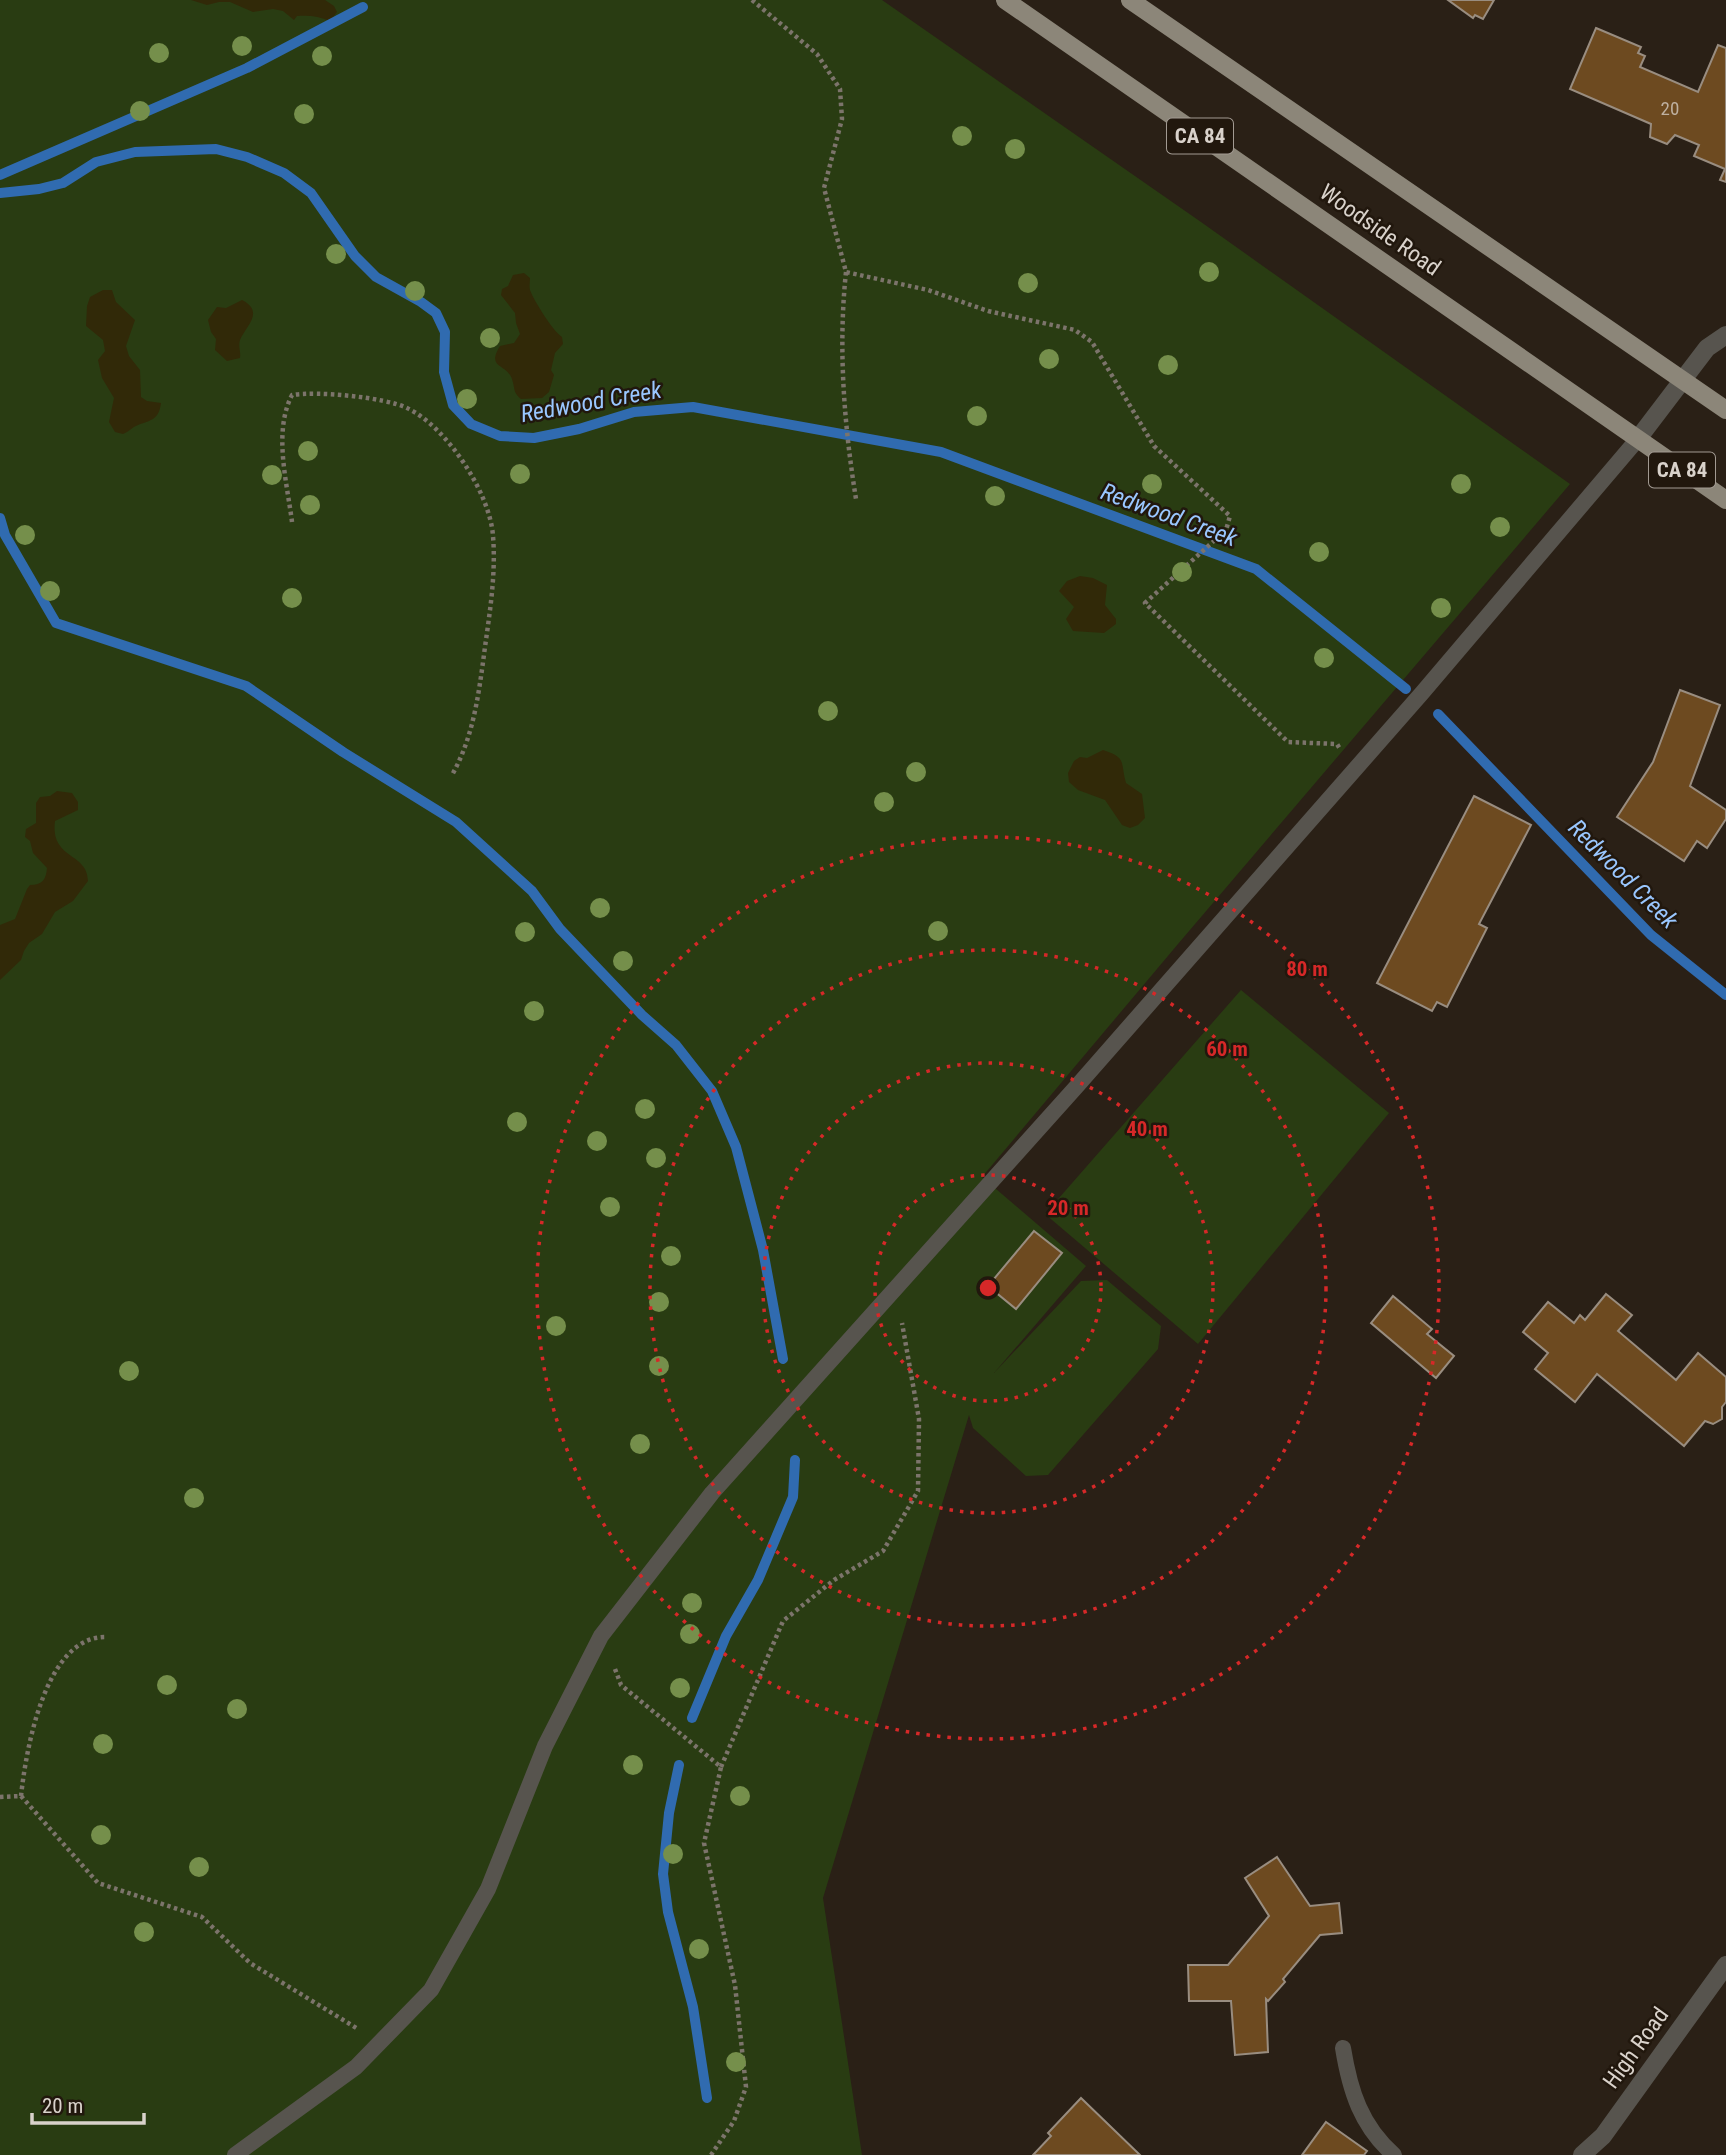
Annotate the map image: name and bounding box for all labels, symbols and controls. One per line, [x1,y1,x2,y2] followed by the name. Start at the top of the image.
[1661,97,1679,120] house number: 20
[1167,118,1233,154] road number: CA 84
[1314,178,1446,282] street label: Woodside Road
[518,376,664,428] water label: Redwood Creek
[1649,452,1715,488] road number: CA 84
[1097,477,1241,553] water label: Redwood Creek
[1563,814,1684,935] water label: Redwood Creek
[1286,957,1328,981] text: 80 m
[1206,1037,1248,1061] text: 60 m
[1126,1117,1168,1141] text: 40 m
[1047,1196,1089,1220] text: 20 m
[976,1276,1000,1300] centre of rings
[1598,2002,1674,2094] street label: High Road
[32,2082,144,2126] scale bar
[42,2094,83,2118] text: 20 m

